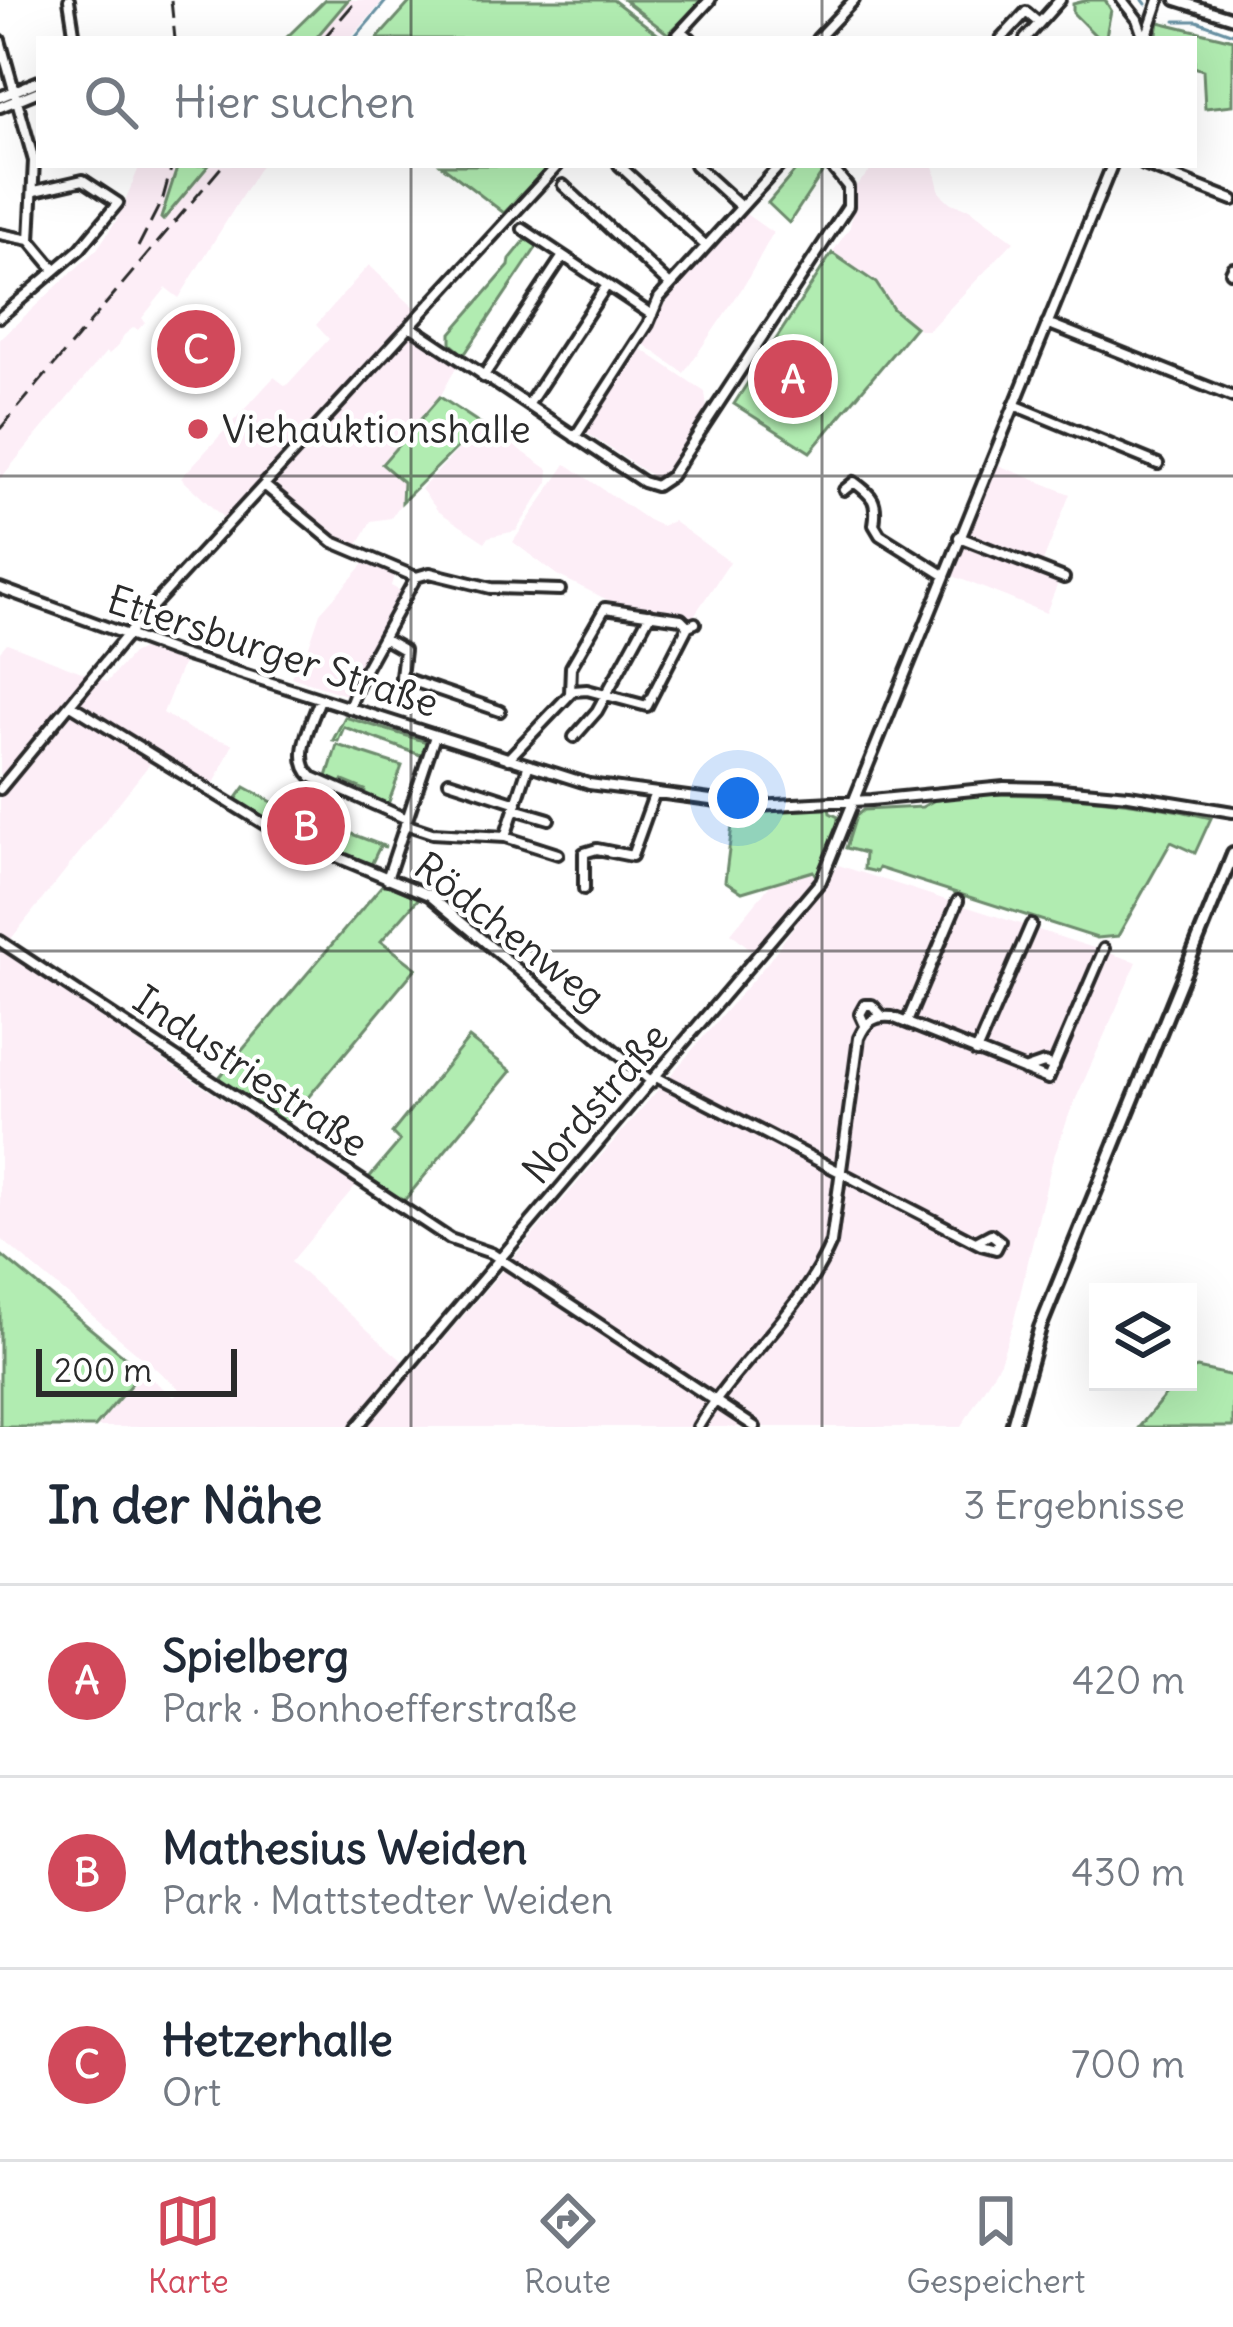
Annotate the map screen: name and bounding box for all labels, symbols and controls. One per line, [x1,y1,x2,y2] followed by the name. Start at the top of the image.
[36,36,1197,168] search box
[78,69,144,135] icon: search
[174,74,415,130] text: Hier suchen
[157,304,235,394] pin: C
[754,334,832,424] pin: A
[222,405,531,454] place label: Viehauktionshalle
[185,416,211,442] marker: Viehauktionshalle
[101,575,444,728] street label: Ettersburger Straße
[708,768,768,828] your location
[267,781,345,871] pin: B
[405,842,615,1021] street label: Rödchenweg
[124,975,377,1168] street label: Industriestraße
[512,1013,679,1194] street label: Nordstraße
[1089,1283,1197,1391] map controls
[1089,1283,1197,1391] button: layers
[36,1343,237,1396] scale bar
[54,1349,152,1391] text: 200 m
[48,1473,323,1537] text: In der Nähe
[963,1481,1185,1530] text: 3 Ergebnisse
[162,1628,349,1684] text: Spielberg
[74,1656,100,1705] text: A
[1072,1656,1185,1705] text: 420 m
[162,1684,578,1733] text: Park · Bonhoefferstraße
[162,1820,527,1876] text: Mathesius Weiden
[74,1848,100,1897] text: B
[1071,1848,1185,1897] text: 430 m
[162,1876,613,1925] text: Park · Mattstedter Weiden
[162,2012,393,2068] text: Hetzerhalle
[74,2040,100,2089] text: C
[1071,2040,1185,2089] text: 700 m
[162,2068,221,2117] text: Ort
[148,2188,229,2302] tab: Karte
[524,2188,611,2302] tab: Route
[906,2188,1085,2302] tab: Gespeichert

